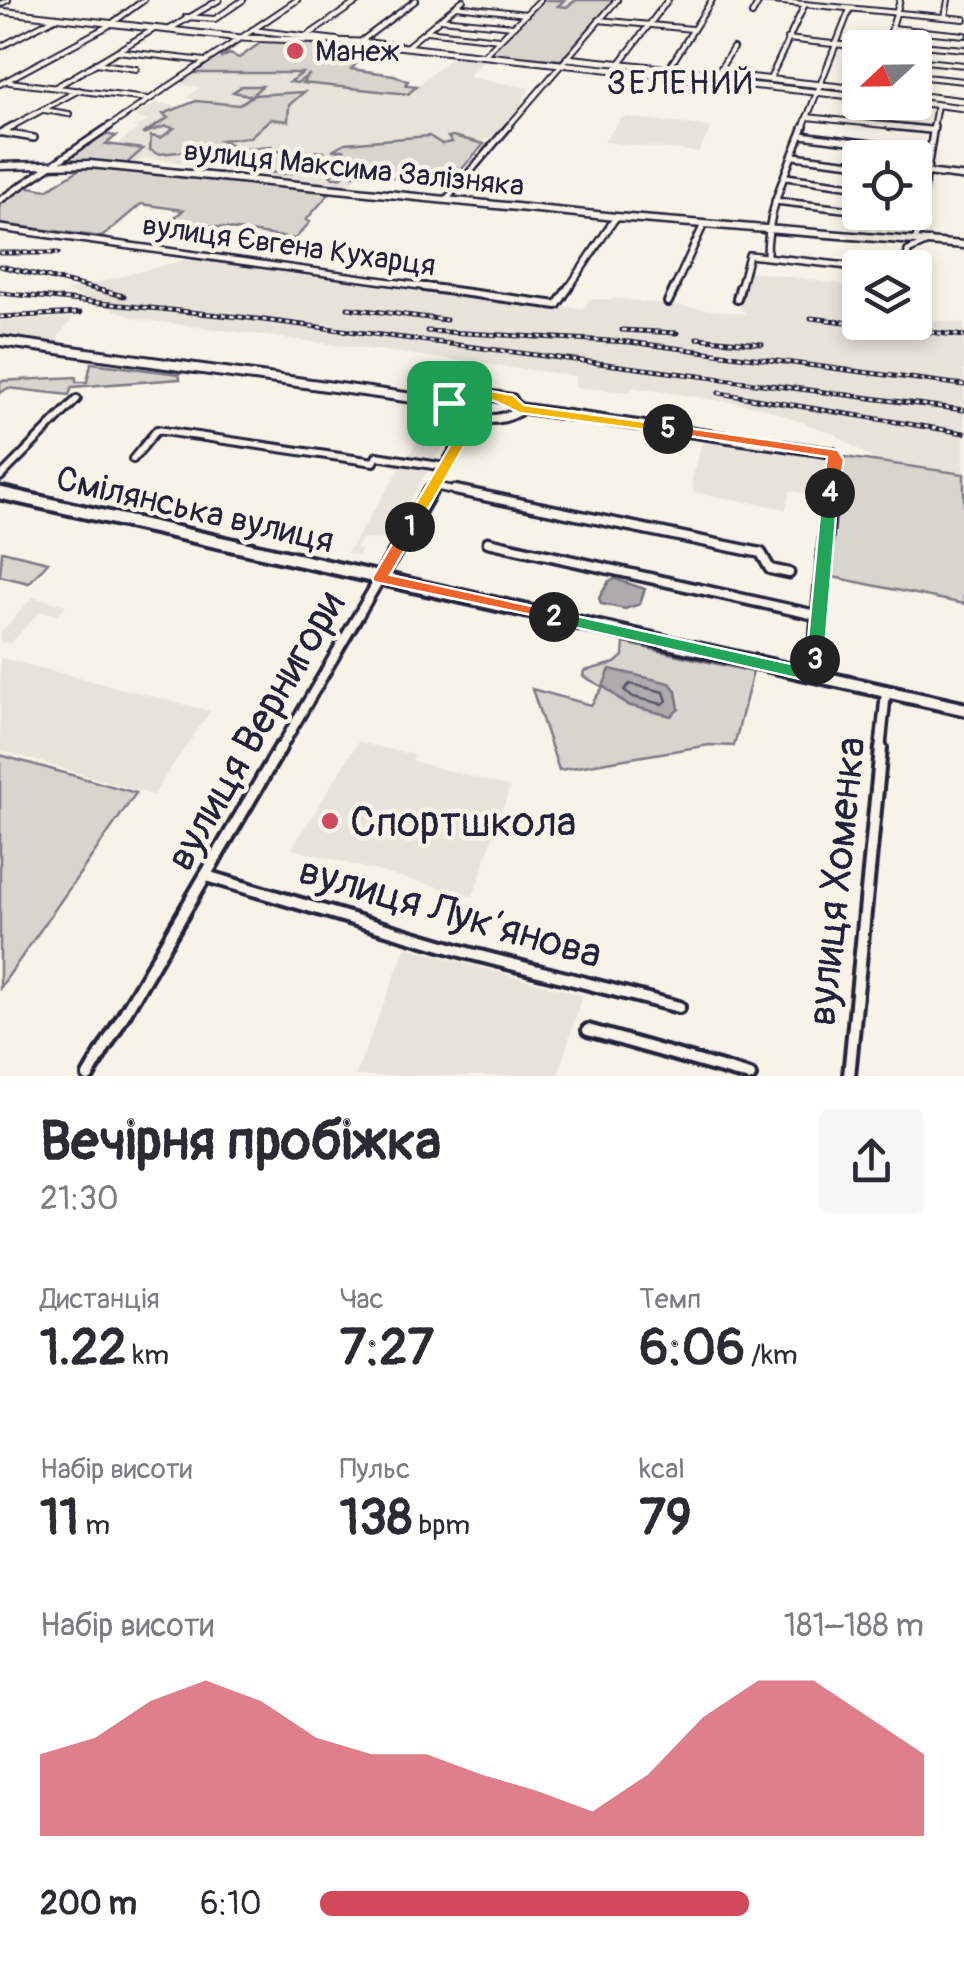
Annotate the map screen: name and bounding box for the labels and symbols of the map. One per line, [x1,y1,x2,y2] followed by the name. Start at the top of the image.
[842,30,932,120] north arrow
[315,33,400,70] place label: Манеж
[284,40,306,62] marker: Манеж
[607,64,755,104] district label: ЗЕЛЕНИЙ
[182,132,526,205] street label: вулиця Максима Залізняка
[140,207,438,284] street label: вулиця Євгена Кухарця
[407,361,492,446] pin
[643,404,693,454] pin: 5
[52,457,338,563] street label: Смілянська вулиця
[805,468,855,518] pin: 4
[385,502,435,552] pin: 1
[155,582,357,880] street label: вулиця Вернигори
[529,592,579,642] pin: 2
[790,635,840,685] pin: 3
[796,734,878,1028] street label: вулиця Хоменка
[350,797,576,849] place label: Спортшкола
[319,810,341,832] marker: Спортшкола
[293,845,608,981] street label: вулиця Лукʼянова

